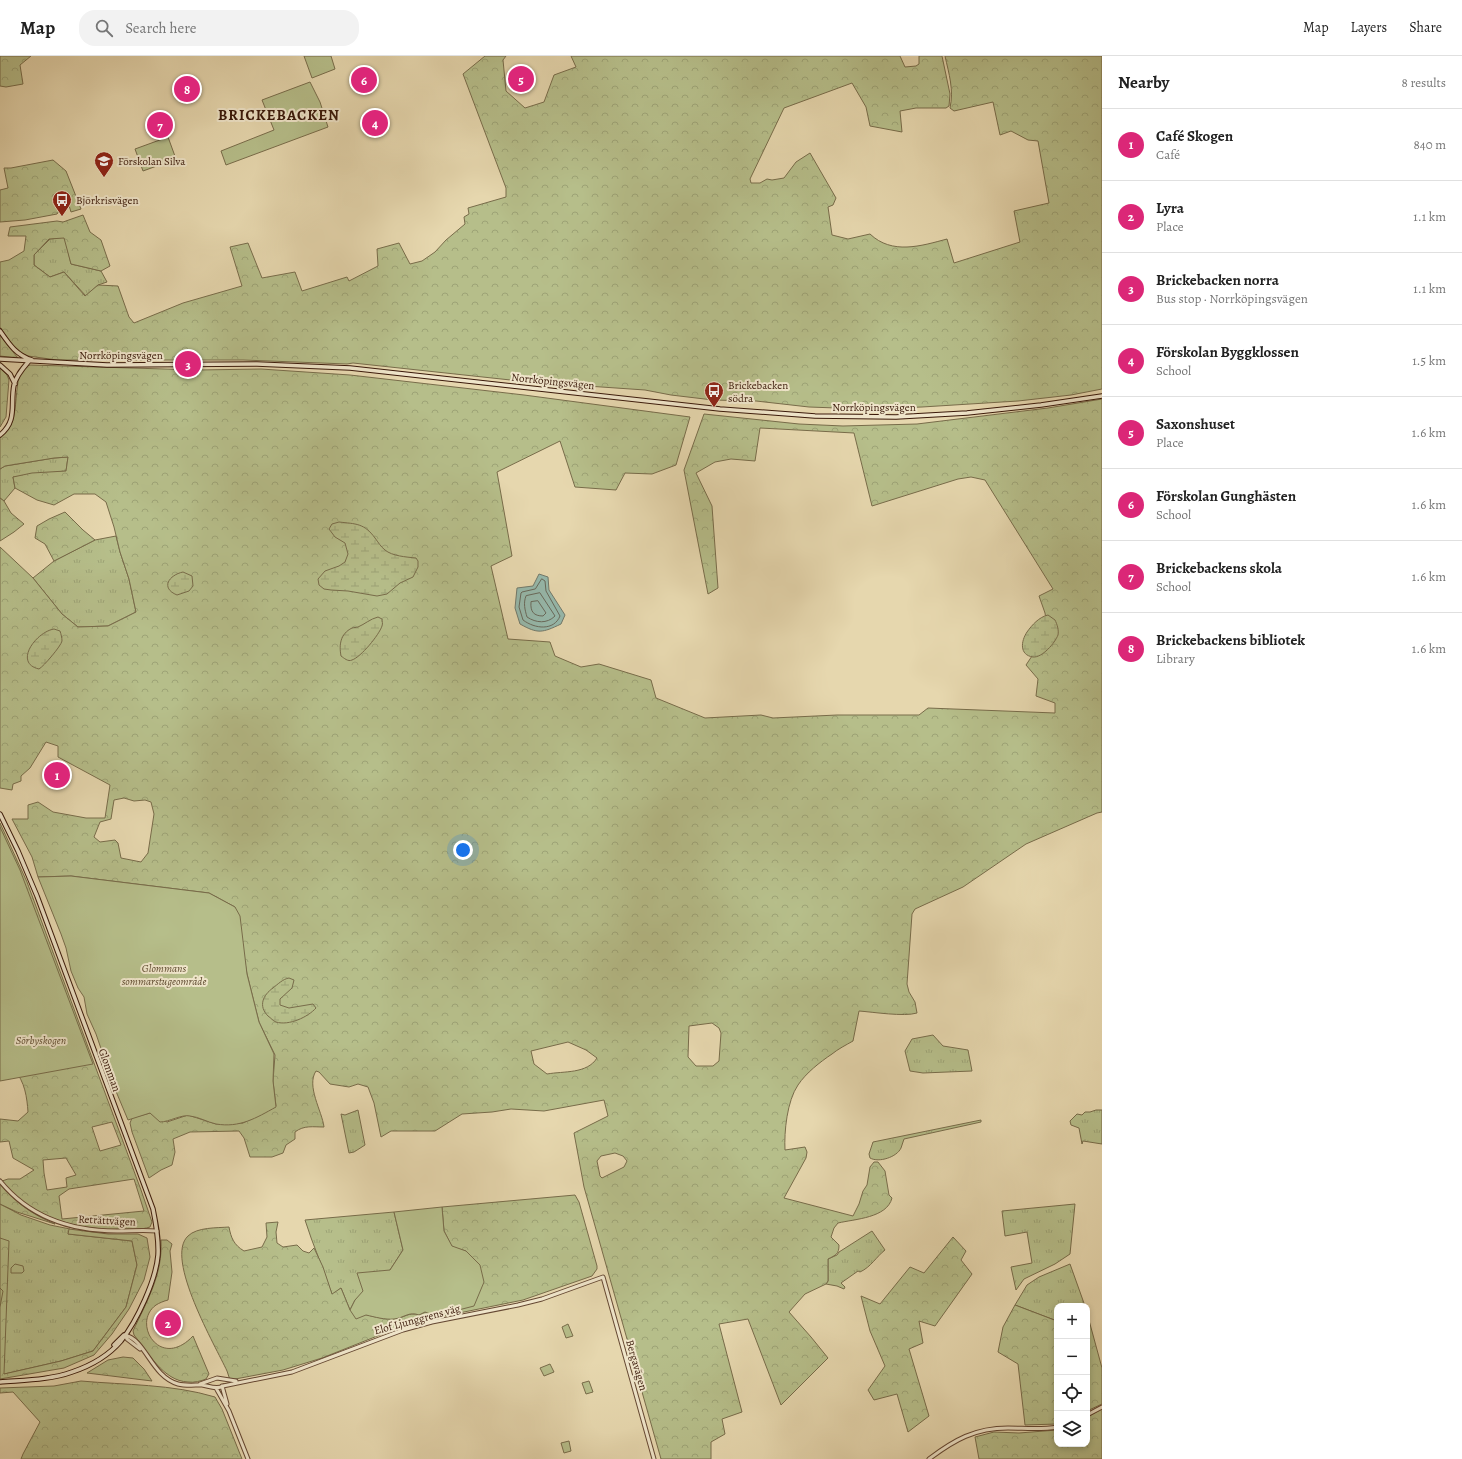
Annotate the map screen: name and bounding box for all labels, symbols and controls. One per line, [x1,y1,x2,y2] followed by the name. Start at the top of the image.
[79,10,359,46] search box
[20,15,55,41] text: Map
[93,17,115,39] icon: search
[125,18,197,38] text: Search here
[1303,18,1329,37] text: Map
[1351,18,1387,37] text: Layers
[1409,18,1442,37] text: Share
[508,64,534,94] pin: 5
[351,65,377,95] pin: 6
[1118,71,1169,94] text: Nearby
[174,74,200,104] pin: 8
[1402,74,1446,91] text: 8 results
[218,105,340,125] district label: BRICKEBACKEN
[362,108,388,138] pin: 4
[147,110,173,140] pin: 7
[1156,126,1233,146] text: Café Skogen
[1129,136,1133,153] text: 1
[1413,136,1446,153] text: 840 m
[1156,146,1180,163] text: Café
[93,150,115,178] school or university icon: Förskolan Silva
[118,154,186,169] place label: Förskolan Silva
[51,189,73,217] bus stop icon: Björkrisvägen
[76,193,139,208] place label: Björkrisvägen
[1156,198,1184,218] text: Lyra
[1128,208,1134,225] text: 2
[1413,208,1446,225] text: 1.1 km
[1156,218,1184,235] text: Place
[1156,270,1279,290] text: Brickebacken norra
[1128,280,1134,297] text: 3
[1413,280,1446,297] text: 1.1 km
[1156,290,1308,307] text: Bus stop · Norrköpingsvägen
[1156,342,1299,362] text: Förskolan Byggklossen
[79,348,163,363] street label: Norrköpingsvägen
[175,349,201,379] pin: 3
[1128,352,1134,369] text: 4
[1412,352,1446,369] text: 1.5 km
[1156,362,1191,379] text: School
[511,370,595,393] street label: Norrköpingsvägen
[728,378,788,406] place label: Brickebacken södra
[703,380,725,408] bus stop icon: Brickebacken södra
[832,400,916,415] street label: Norrköpingsvägen
[1156,414,1235,434] text: Saxonshuset
[1128,424,1134,441] text: 5
[1412,424,1446,441] text: 1.6 km
[1156,434,1184,451] text: Place
[1156,486,1296,506] text: Förskolan Gunghästen
[1128,496,1134,513] text: 6
[1412,496,1446,513] text: 1.6 km
[1156,506,1191,523] text: School
[1156,558,1282,578] text: Brickebackens skola
[1128,568,1134,585] text: 7
[1412,568,1446,585] text: 1.6 km
[1156,578,1191,595] text: School
[1156,630,1305,650] text: Brickebackens bibliotek
[1128,640,1134,657] text: 8
[1412,640,1446,657] text: 1.6 km
[1156,650,1195,667] text: Library
[44,760,70,790] pin: 1
[453,840,473,860] your location
[122,961,206,989] park label: Glommans sommarstugeområde
[16,1033,67,1048] park label: Sörbyskogen
[95,1047,124,1094] street label: Glomman
[78,1211,136,1230] street label: Reträttvägen
[372,1301,462,1338] street label: Elof Ljunggrens väg
[1054,1303,1090,1447] map controls
[1054,1303,1090,1339] button: +
[155,1308,181,1338] pin: 2
[622,1338,651,1392] street label: Bergavägen
[1054,1339,1090,1375] button: −
[1054,1375,1090,1411] button: locate
[1054,1411,1090,1447] button: layers

